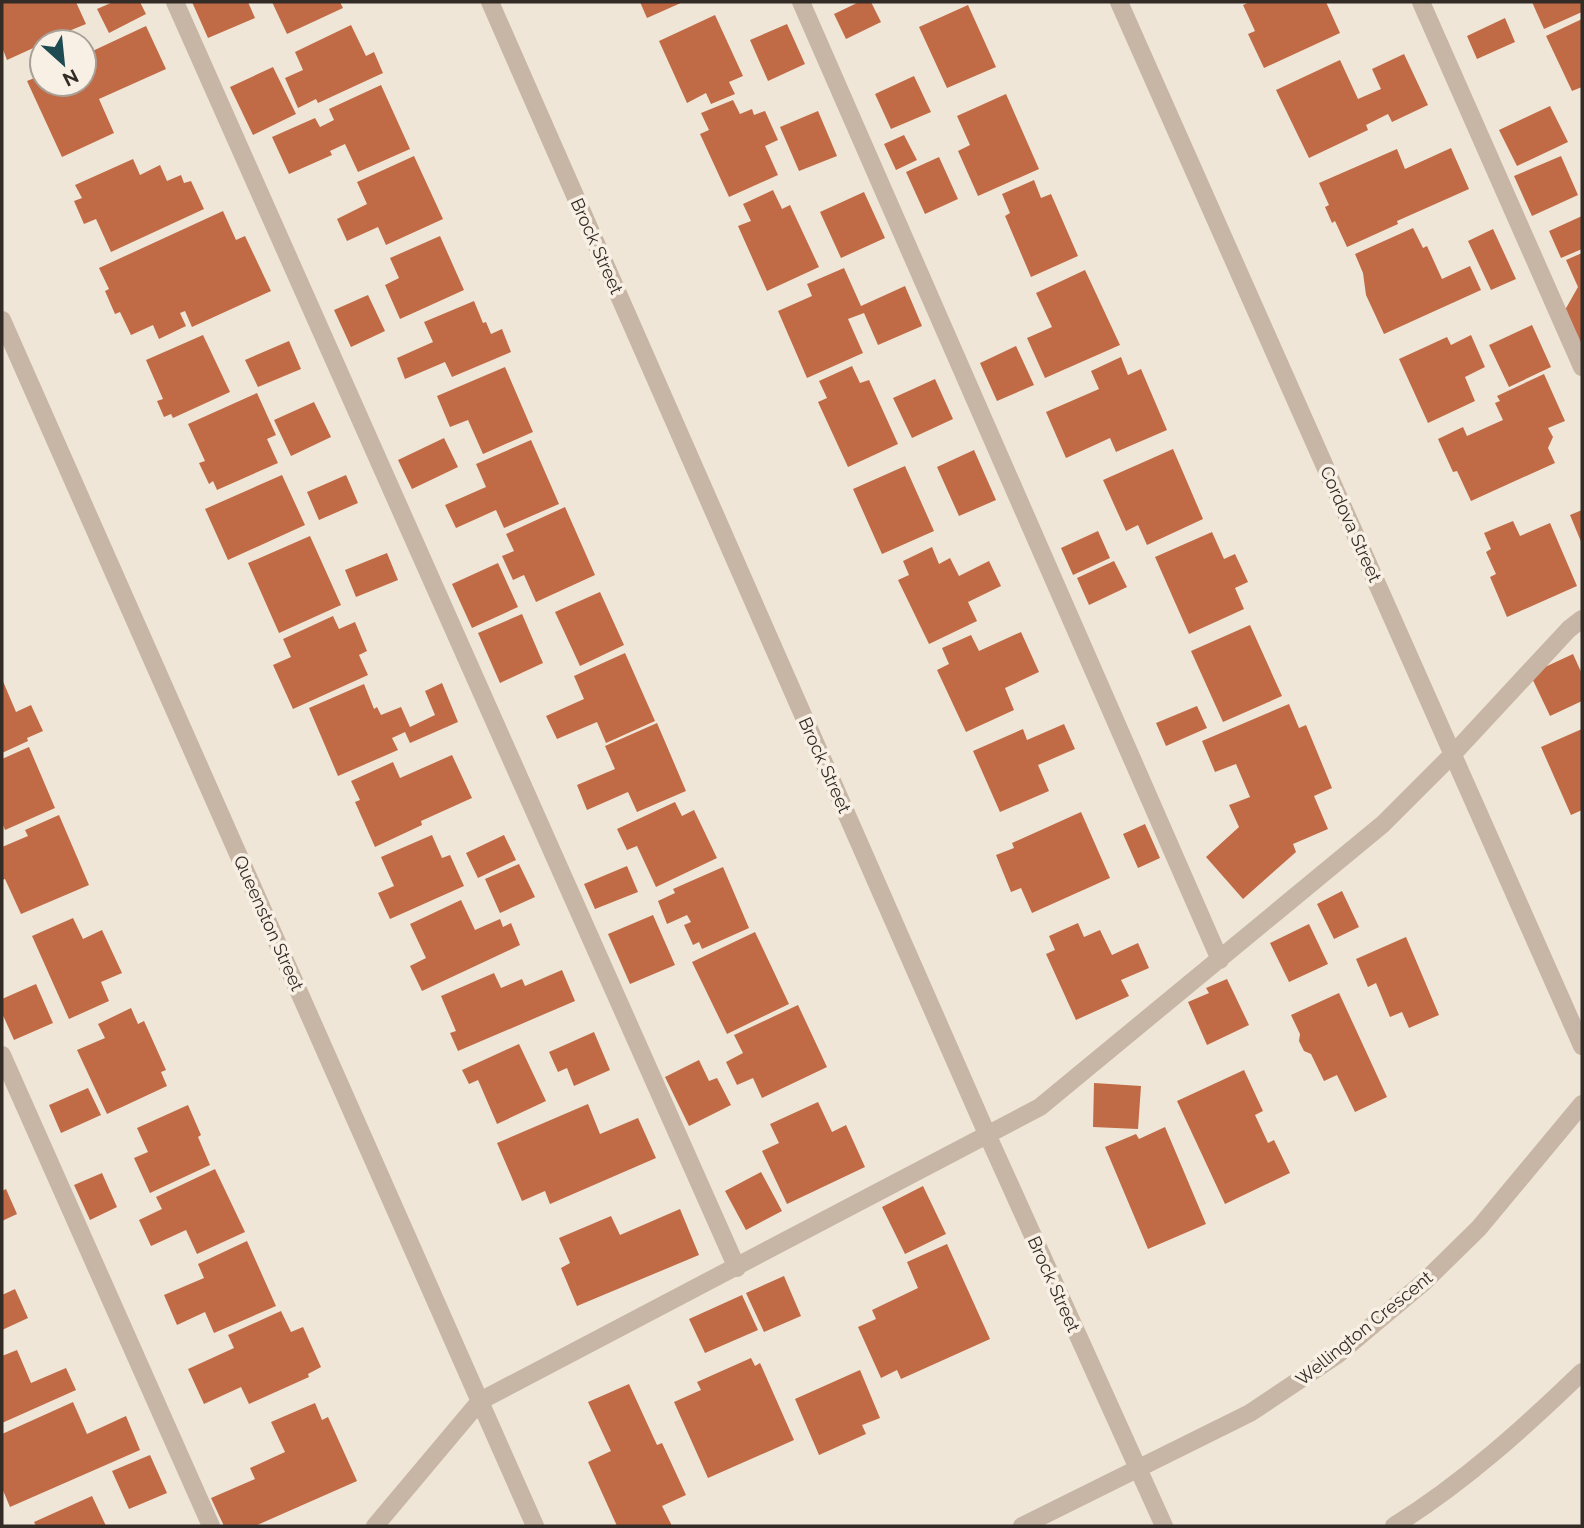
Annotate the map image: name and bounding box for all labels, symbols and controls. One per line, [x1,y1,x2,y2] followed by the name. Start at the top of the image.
[28,28,98,98] north arrow
[59,65,82,91] text: N
[567,195,627,297] street label: Brock Street
[1316,463,1386,585] street label: Cordova Street
[795,714,855,816] street label: Brock Street
[230,852,308,994] street label: Queenston Street
[1024,1233,1084,1335] street label: Brock Street
[1291,1266,1437,1390] street label: Wellington Crescent

